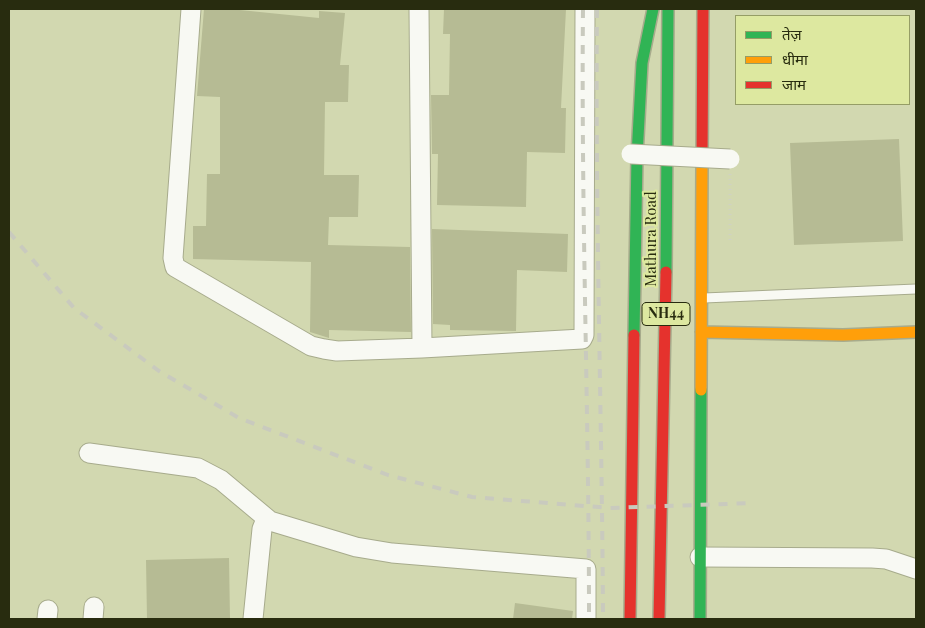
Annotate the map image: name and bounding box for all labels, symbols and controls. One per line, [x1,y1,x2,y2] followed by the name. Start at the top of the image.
[735,15,910,105] legend
[782,24,802,44] text: तेज़
[782,49,808,69] text: धीमा
[782,74,806,94] text: जाम
[642,191,660,287] street label: Mathura Road
[642,302,690,326] road number: NH44

